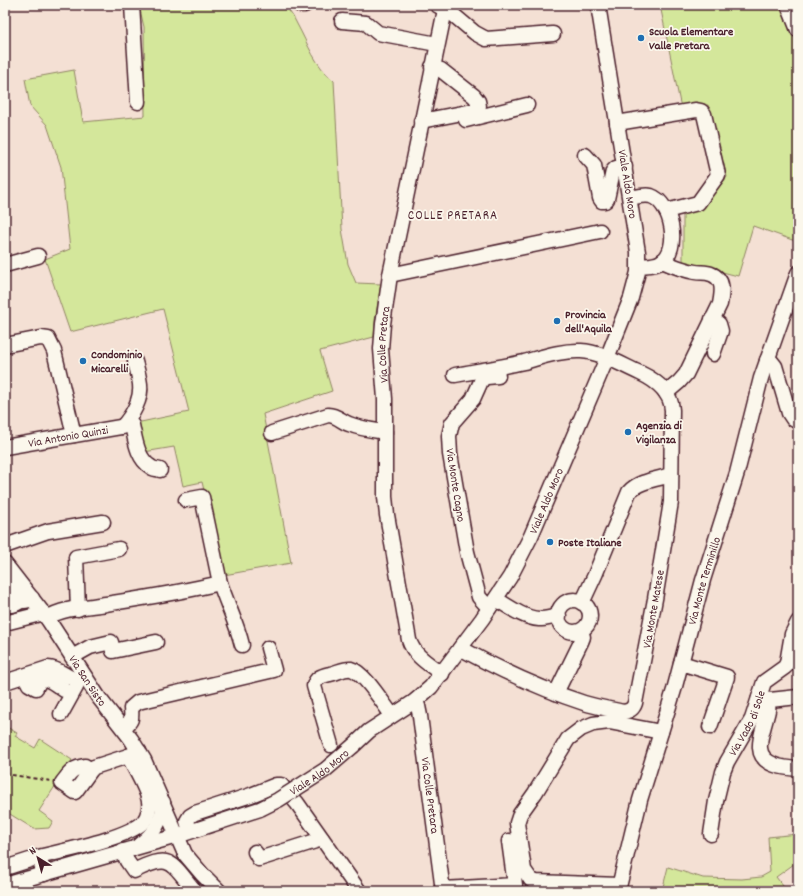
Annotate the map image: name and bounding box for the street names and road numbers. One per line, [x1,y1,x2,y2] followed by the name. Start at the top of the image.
[613,148,640,220] street label: Viale Aldo Moro
[374,305,395,383] street label: Via Colle Pretara
[27,422,110,453] street label: Via Antonio Quinzi
[440,447,469,523] street label: Via Monte Cagno
[526,466,569,537] street label: Viale Aldo Moro
[685,535,726,627] street label: Via Monte Terminillo
[639,569,670,650] street label: Via Monte Matese
[63,652,110,711] street label: Via San Sisto
[725,689,771,760] street label: Via Vado di Sole
[287,746,354,800] street label: Viale Aldo Moro
[416,756,442,835] street label: Via Colle Pretara

